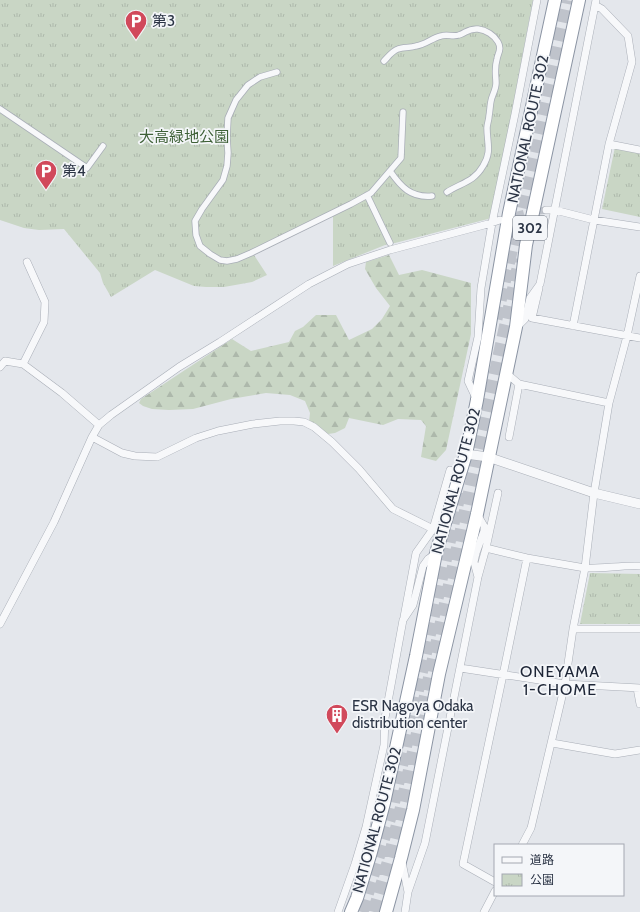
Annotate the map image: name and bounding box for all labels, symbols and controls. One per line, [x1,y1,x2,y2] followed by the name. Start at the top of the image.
[123,8,149,41] parking icon: 第3
[152,12,175,30] place label: 第3
[504,53,552,205] street label: NATIONAL ROUTE 302
[139,128,229,146] park label: 大高緑地公園
[33,158,59,191] parking icon: 第4
[62,162,86,180] place label: 第4
[513,216,547,240] road number: 302
[428,406,484,556] street label: NATIONAL ROUTE 302
[520,662,600,699] district label: ONEYAMA 1-CHOME
[352,697,474,732] place label: ESR Nagoya Odaka distribution center
[324,702,350,735] building icon: ESR Nagoya Odaka distribution center
[349,745,405,895] street label: NATIONAL ROUTE 302
[494,844,624,896] legend
[530,852,554,867] text: 道路
[530,872,554,887] text: 公園

